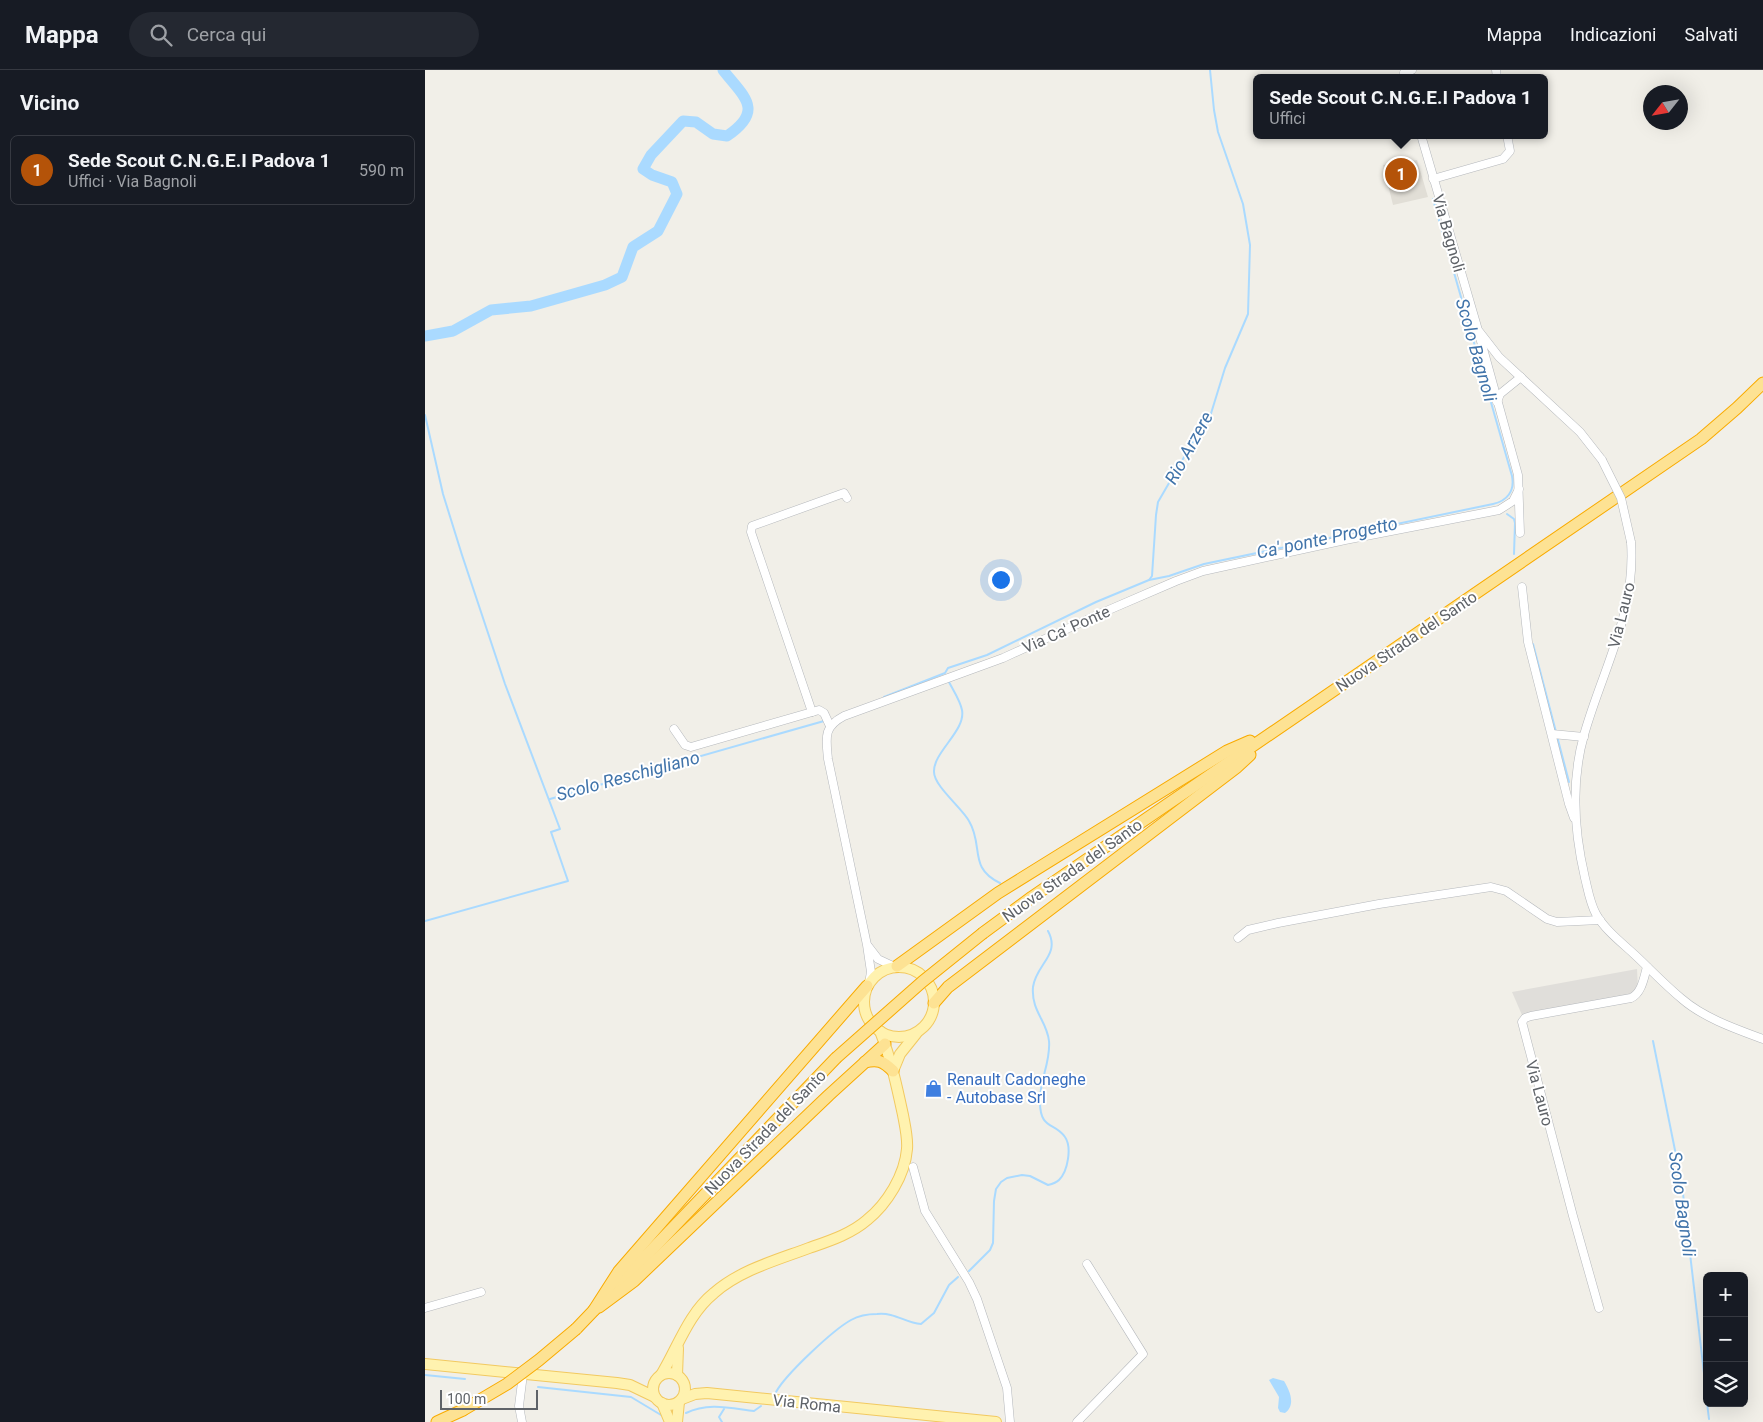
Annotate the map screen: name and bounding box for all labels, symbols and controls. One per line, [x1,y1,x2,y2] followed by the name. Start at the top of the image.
[129,12,479,57] search box
[25,21,99,49] text: Mappa
[147,21,175,49] icon: search
[187,23,266,46] text: Cerca qui
[1487,24,1542,45] text: Mappa
[1570,24,1657,45] text: Indicazioni
[1685,24,1738,45] text: Salvati
[1253,74,1548,139] popup
[1643,85,1688,130] north arrow
[1269,86,1532,109] text: Sede Scout C.N.G.E.I Padova 1
[20,91,79,115] text: Vicino
[1269,109,1306,128] text: Uffici
[68,149,330,172] text: Sede Scout C.N.G.E.I Padova 1
[1385,155,1417,193] pin: 1
[32,161,42,180] text: 1
[359,161,404,180] text: 590 m
[68,172,197,191] text: Uffici · Via Bagnoli
[1428,192,1469,274] street label: Via Bagnoli
[1452,296,1501,405] water label: Scolo Bagnoli
[1160,408,1217,488] water label: Rio Arzere
[1255,512,1399,563] water label: Ca' ponte Progetto
[988,567,1014,593] your location
[1604,580,1639,650] street label: Via Lauro
[1332,587,1481,696] street label: Nuova Strada del Santo
[1020,602,1113,657] street label: Via Ca' Ponte
[554,746,702,805] water label: Scolo Reschigliano
[999,815,1146,926] street label: Nuova Strada del Santo
[1522,1058,1557,1128] street label: Via Lauro
[701,1066,830,1199] street label: Nuova Strada del Santo
[947,1070,1086,1107] place label: Renault Cadoneghe - Autobase Srl
[923,1078,943,1098] shop icon: Renault Cadoneghe - Autobase Srl
[1665,1150,1700,1259] water label: Scolo Bagnoli
[1703,1272,1748,1407] map controls
[1703,1272,1748,1317] button: +
[1703,1317,1748,1362] button: −
[1703,1362,1748,1407] button: layers
[440,1387,537,1410] scale bar
[772,1390,842,1417] street label: Via Roma
[447,1391,486,1407] text: 100 m

